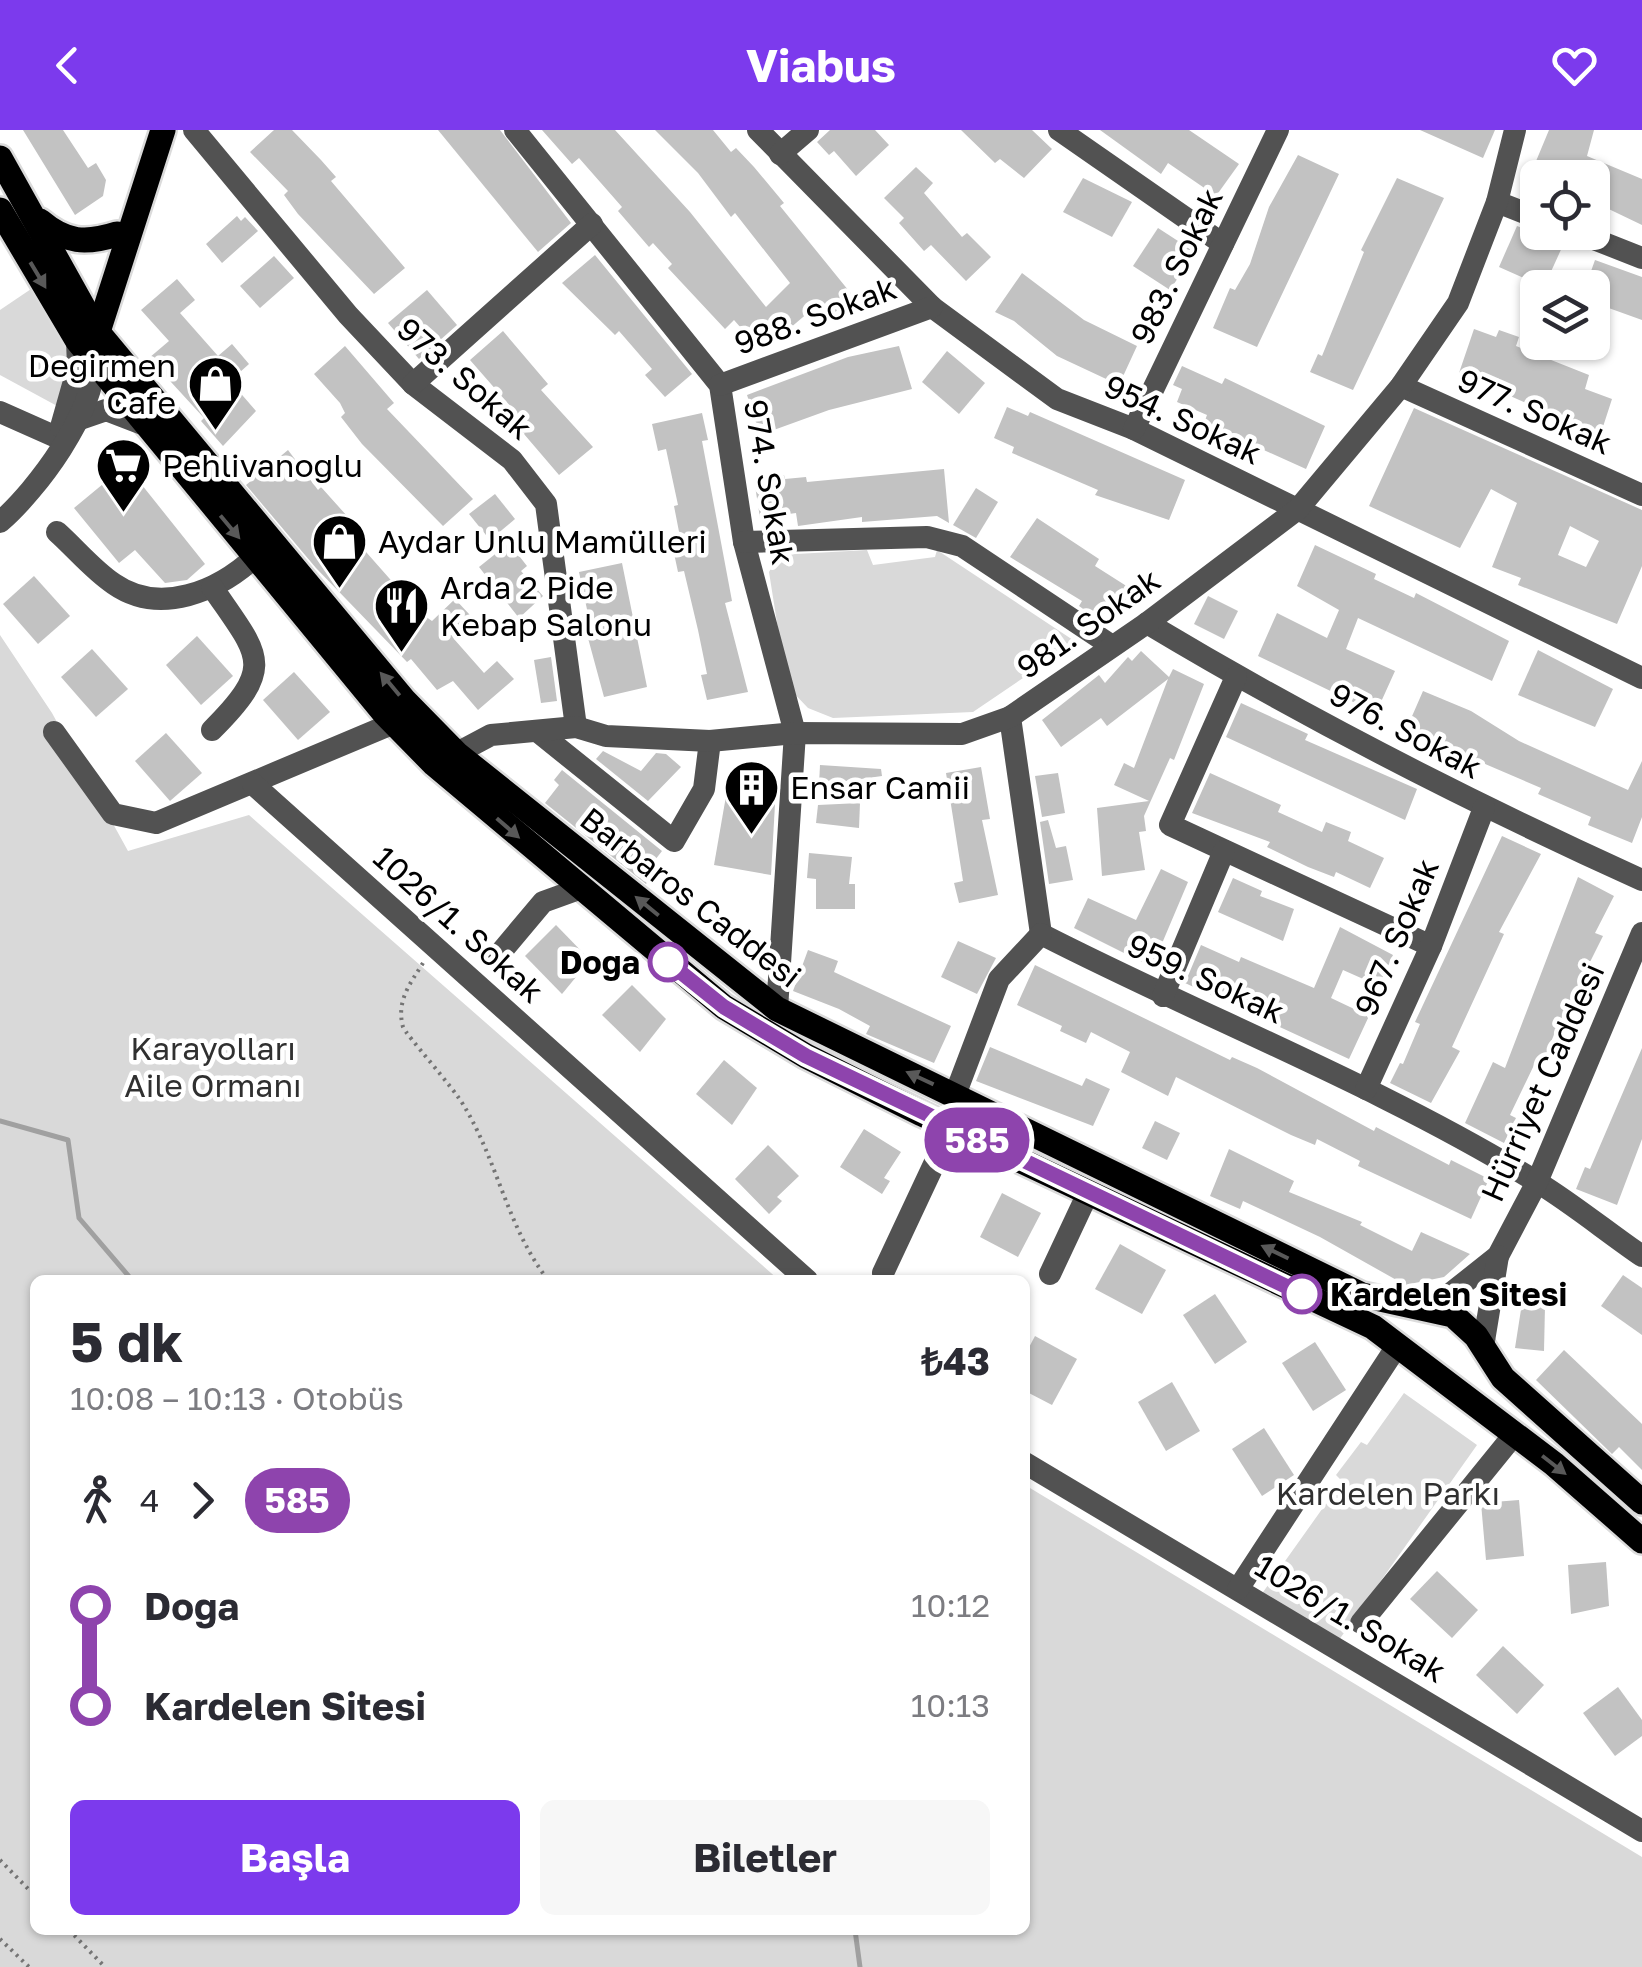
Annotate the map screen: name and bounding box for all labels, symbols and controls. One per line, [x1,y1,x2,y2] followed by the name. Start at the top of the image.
[40,38,95,93] icon: back
[746,38,896,92] text: Viabus
[1547,38,1602,93] icon: heart
[1520,160,1610,360] map controls
[1520,160,1610,250] button: locate
[1122,182,1230,350] street label: 983. Sokak
[29,261,47,289] one-way arrow
[729,268,901,362] street label: 988. Sokak
[1520,270,1610,360] button: layers
[390,309,540,447] street label: 973. Sokak
[28,346,176,421] place label: Değirmen Cafe
[185,353,245,432] shop icon: Değirmen Cafe
[1452,360,1618,462] street label: 977. Sokak
[1099,366,1267,472] street label: 954. Sokak
[737,396,803,568] street label: 974. Sokak
[93,435,153,514] supermarket icon: Pehlivanoğlu
[162,446,363,484] place label: Pehlivanoğlu
[309,511,369,590] shop icon: Aydar Unlu Mamülleri
[218,515,240,540] one-way arrow
[378,522,707,560] place label: Aydar Unlu Mamülleri
[1009,560,1167,686] street label: 981. Sokak
[440,568,652,643] place label: Arda 2 Pide Kebap Salonu
[371,575,431,654] restaurant icon: Arda 2 Pide Kebap Salonu
[380,671,401,696] one-way arrow
[1323,674,1489,786] street label: 976. Sokak
[721,757,781,836] building icon: Ensar Camii
[790,768,970,806] place label: Ensar Camii
[573,799,809,995] street label: Barbaros Caddesi
[495,816,520,838] one-way arrow
[366,838,552,1010] street label: 1026/1. Sokak
[1346,853,1446,1021] street label: 967. Sokak
[634,896,660,917] one-way arrow
[1122,925,1290,1031] street label: 959. Sokak
[560,943,640,981] place label: Doğa
[649,943,687,981] marker: Doğa
[1472,957,1612,1207] street label: Hürriyet Caddesi
[124,1029,302,1104] park label: Karayolları Aile Ormanı
[905,1070,934,1087] one-way arrow
[920,1108,1034,1172] line badge: 585
[944,1119,1010,1161] text: 585
[1260,1244,1289,1261] one-way arrow
[1283,1275,1321,1313] marker: Kardelen Sitesi
[1330,1275,1567,1313] place label: Kardelen Sitesi
[70,1308,183,1374] text: 5 dk
[921,1338,990,1383] text: ₺43
[70,1379,404,1417] text: 10:08 – 10:13 · Otobüs
[1541,1454,1567,1475] one-way arrow
[70,1473,125,1528] icon: walk
[175,1473,230,1528] icon: forward
[1276,1474,1500,1512] park label: Kardelen Parkı
[265,1479,330,1521] text: 585
[140,1481,160,1519] text: 4
[1249,1546,1453,1690] street label: 1026/1. Sokak
[144,1583,239,1628] text: Doğa
[911,1586,990,1624] text: 10:12
[144,1683,426,1728] text: Kardelen Sitesi
[911,1686,990,1724] text: 10:13
[70,1800,520,1915] button: Başla
[540,1800,990,1915] button: Biletler

